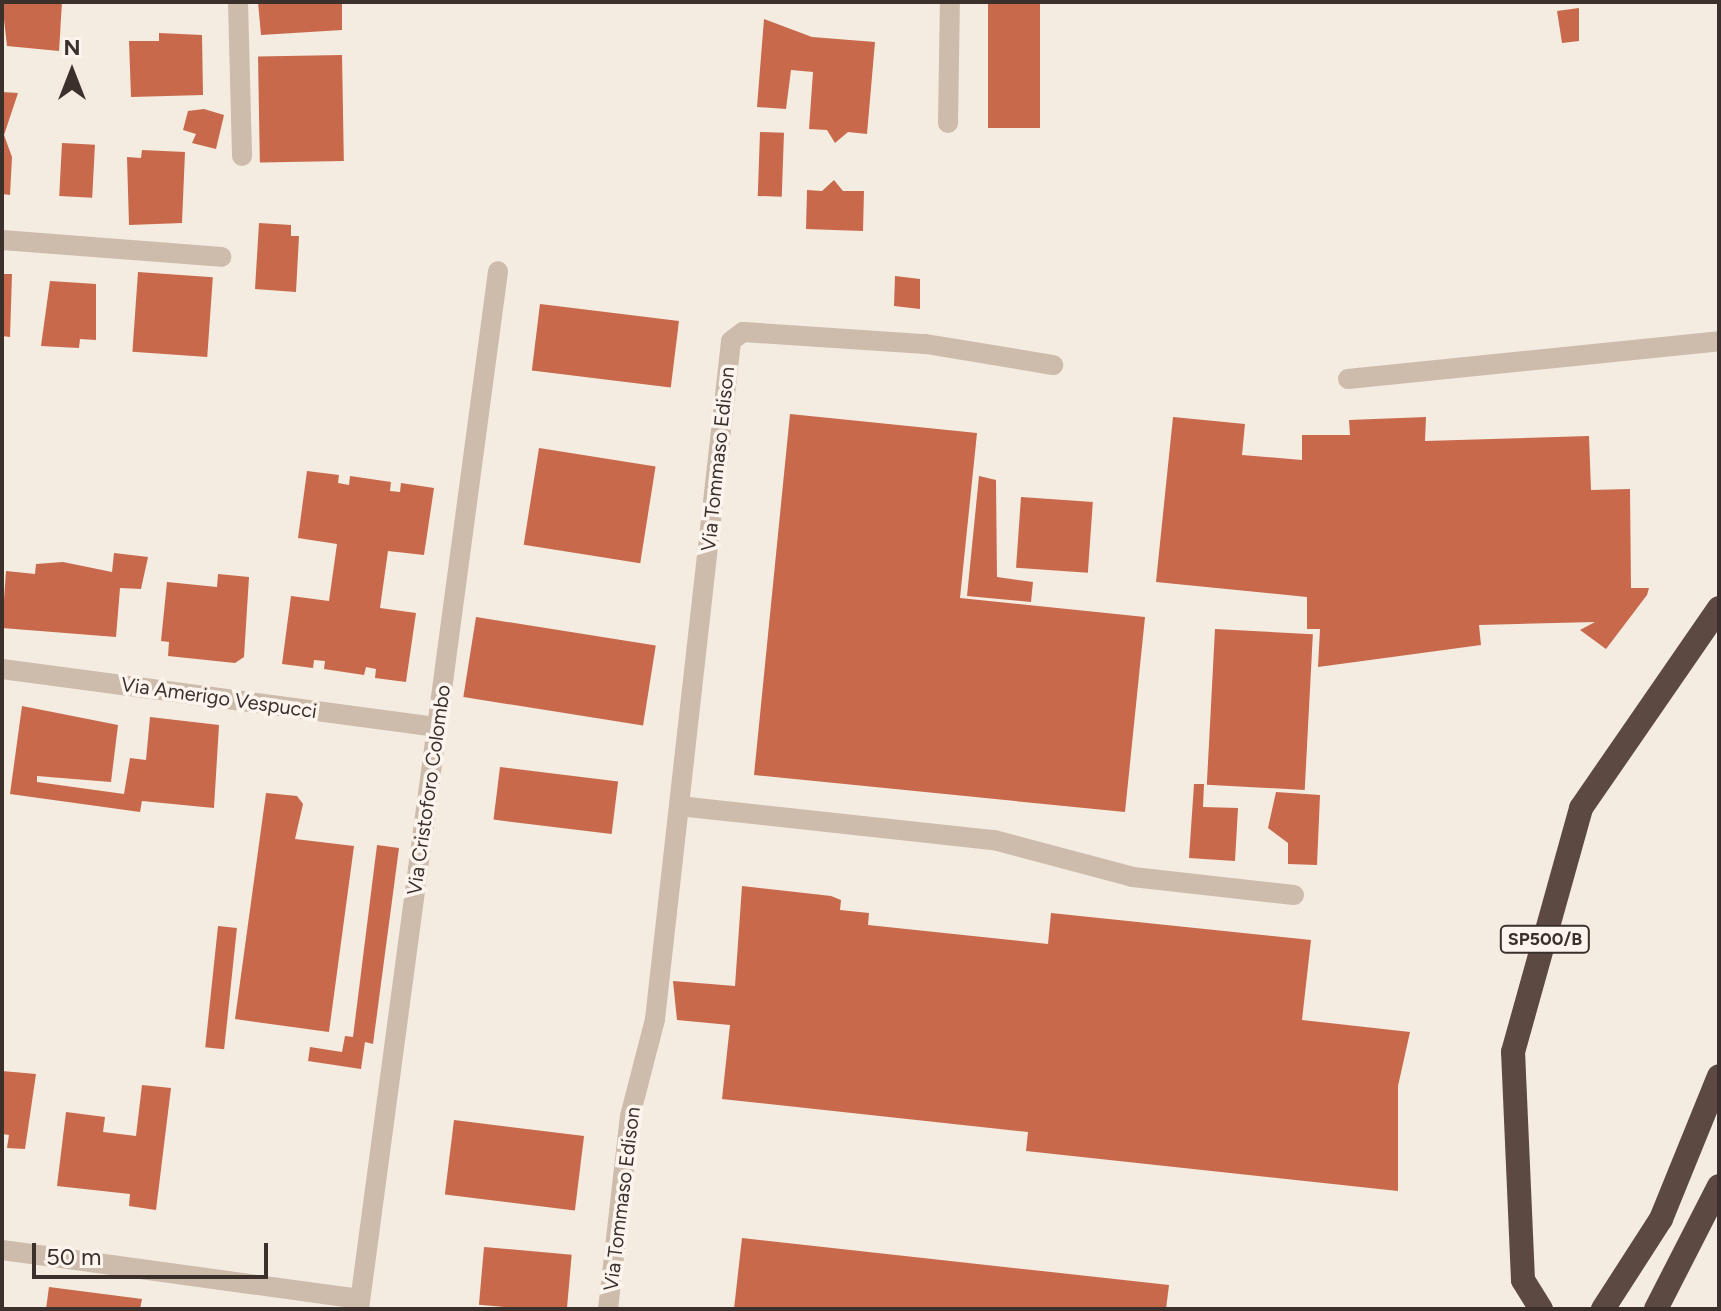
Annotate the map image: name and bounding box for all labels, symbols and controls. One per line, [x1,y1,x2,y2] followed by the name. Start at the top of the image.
[32,32,112,112] north arrow
[63,34,81,61] text: N
[696,366,740,552] street label: Via Tommaso Edison
[120,672,318,724] street label: Via Amerigo Vespucci
[402,683,456,897] street label: Via Cristoforo Colombo
[1499,925,1591,953] road number: SP500/B
[599,1106,645,1292] street label: Via Tommaso Edison
[36,1227,272,1277] scale bar
[46,1242,102,1271] text: 50 m

